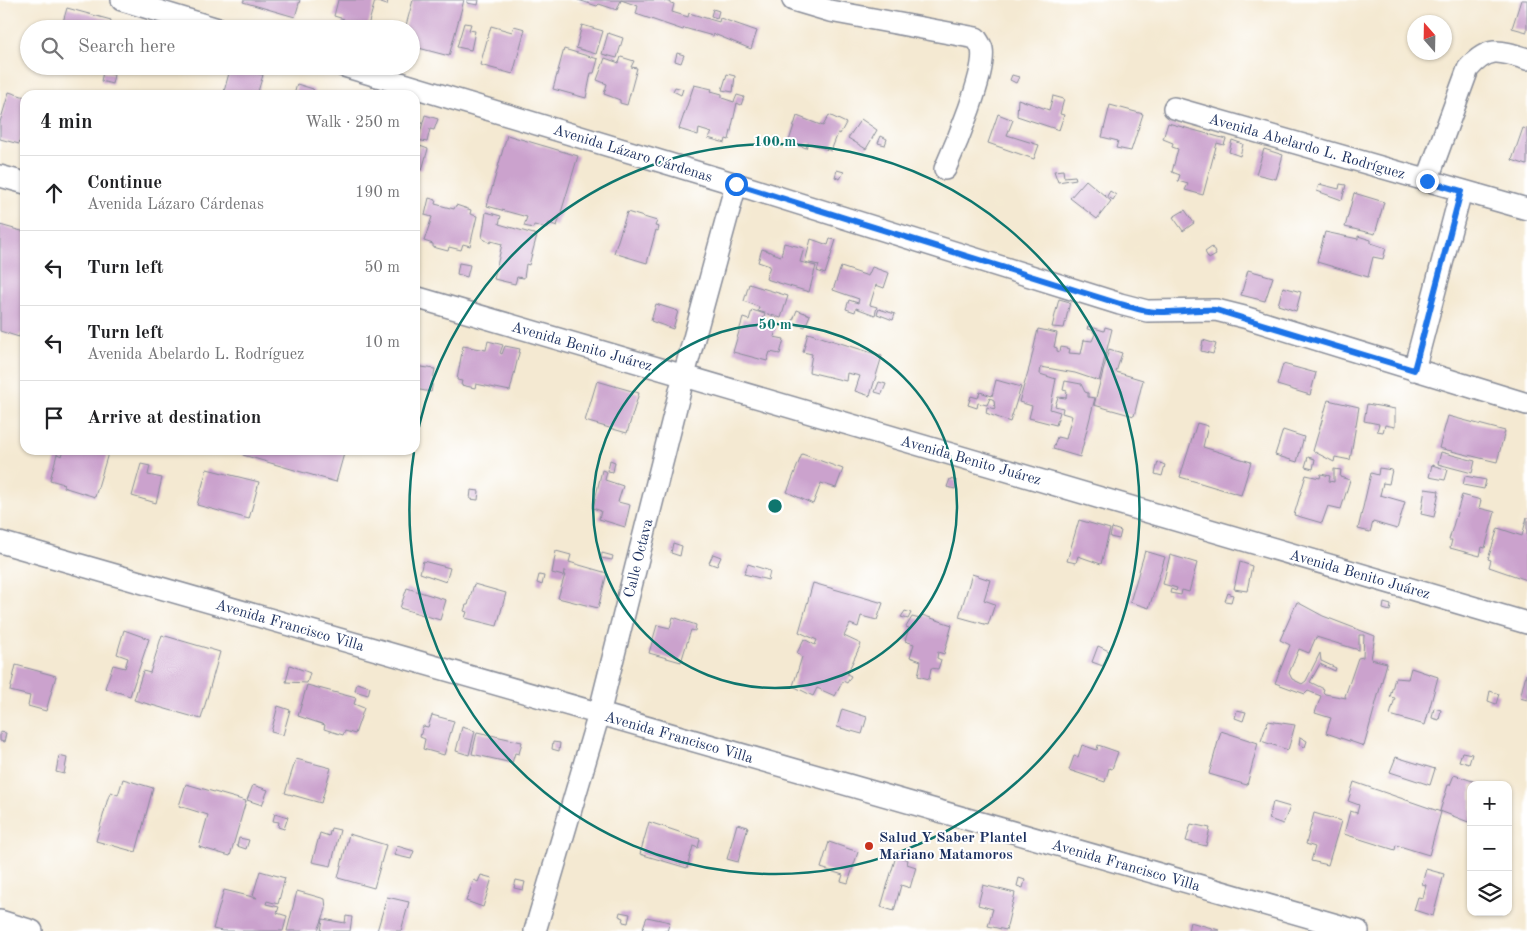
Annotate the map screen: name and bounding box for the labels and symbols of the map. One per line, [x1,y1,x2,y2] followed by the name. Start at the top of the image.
[1407,15,1452,60] north arrow
[1207,112,1407,183] street label: Avenida Abelardo L. Rodríguez
[551,123,714,186] street label: Avenida Lázaro Cárdenas
[754,135,796,150] text: 100 m
[1416,170,1439,193] route end
[725,173,748,196] route start
[758,318,792,333] text: 50 m
[509,320,654,375] street label: Avenida Benito Juárez
[898,434,1043,489] street label: Avenida Benito Juárez
[766,497,784,515] centre of rings
[622,517,657,599] street label: Calle Octava
[1287,548,1432,603] street label: Avenida Benito Juárez
[214,598,366,655] street label: Avenida Francisco Villa
[603,710,755,767] street label: Avenida Francisco Villa
[879,831,1028,863] place label: Salud Y Saber Plantel Mariano Matamoros
[1050,838,1202,895] street label: Avenida Francisco Villa
[863,840,875,852] marker: Salud Y Saber Plantel Mariano Matamoros

